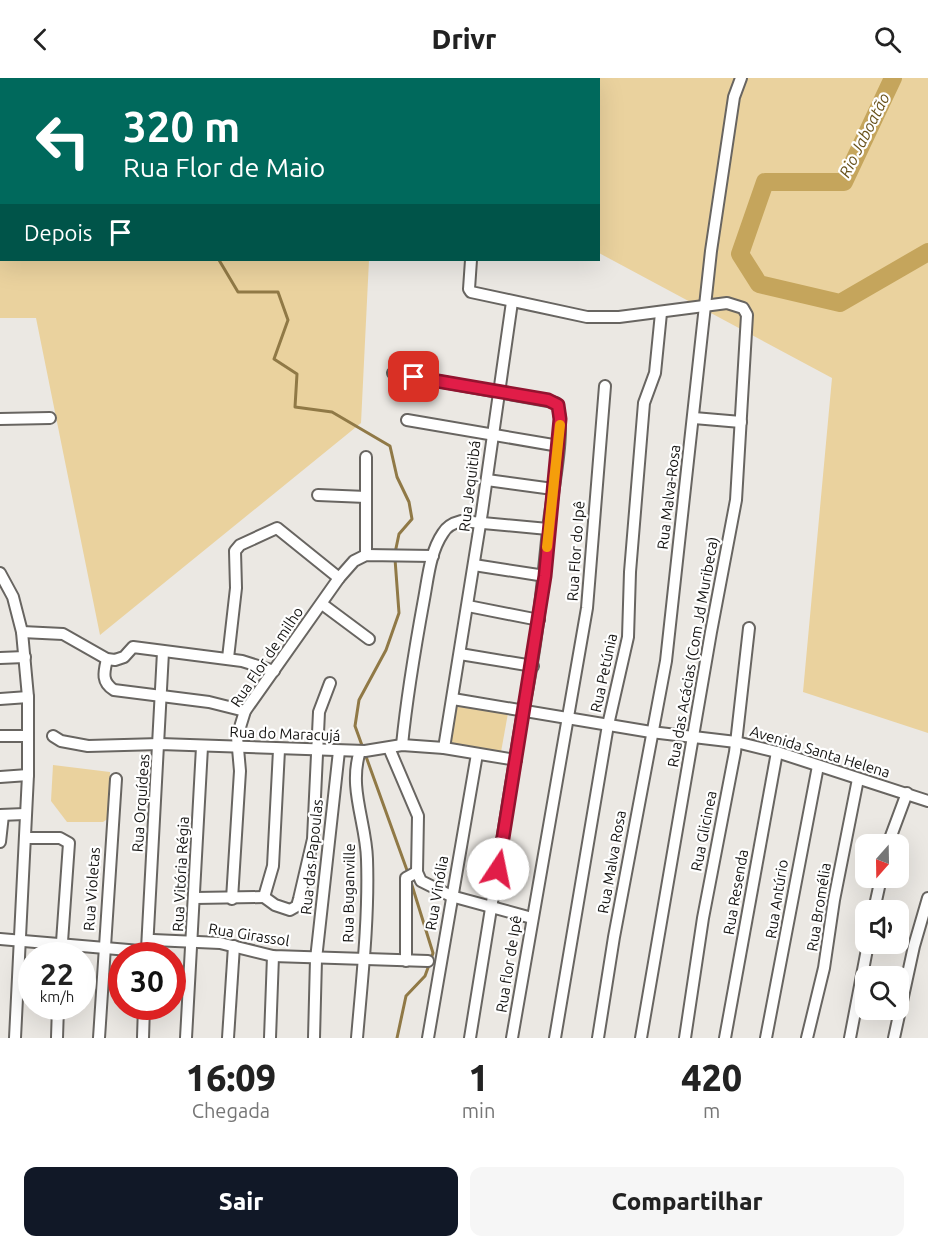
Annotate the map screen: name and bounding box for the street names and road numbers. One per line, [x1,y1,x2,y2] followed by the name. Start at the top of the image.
[455,439,484,533] street label: Rua Jequitibá
[654,444,683,550] street label: Rua Malva-Rosa
[564,500,587,602] street label: Rua Flor do Ipê
[664,535,721,768] street label: Rua das Acácias (Com Jd Muribeca)
[227,603,306,710] street label: Rua Flor de milho
[587,632,620,714] street label: Rua Petúnia
[748,722,892,781] street label: Avenida Santa Helena
[229,723,341,744] street label: Rua do Maracujá
[129,753,152,853] street label: Rua Orquídeas
[687,789,720,873] street label: Rua Glicinea
[297,798,326,916] street label: Rua das Papoulas
[594,809,629,915] street label: Rua Malva Rosa
[169,816,192,932] street label: Rua Vitória Régia
[339,843,358,943] street label: Rua Buganville
[80,847,103,931] street label: Rua Violetas
[720,848,751,936] street label: Rua Resenda
[422,854,451,931] street label: Rua Vinólia
[762,858,791,940] street label: Rua Antúrio
[803,861,834,952] street label: Rua Bromélia
[492,914,525,1014] street label: Rua flor de Ipê
[207,920,291,949] street label: Rua Girassol

